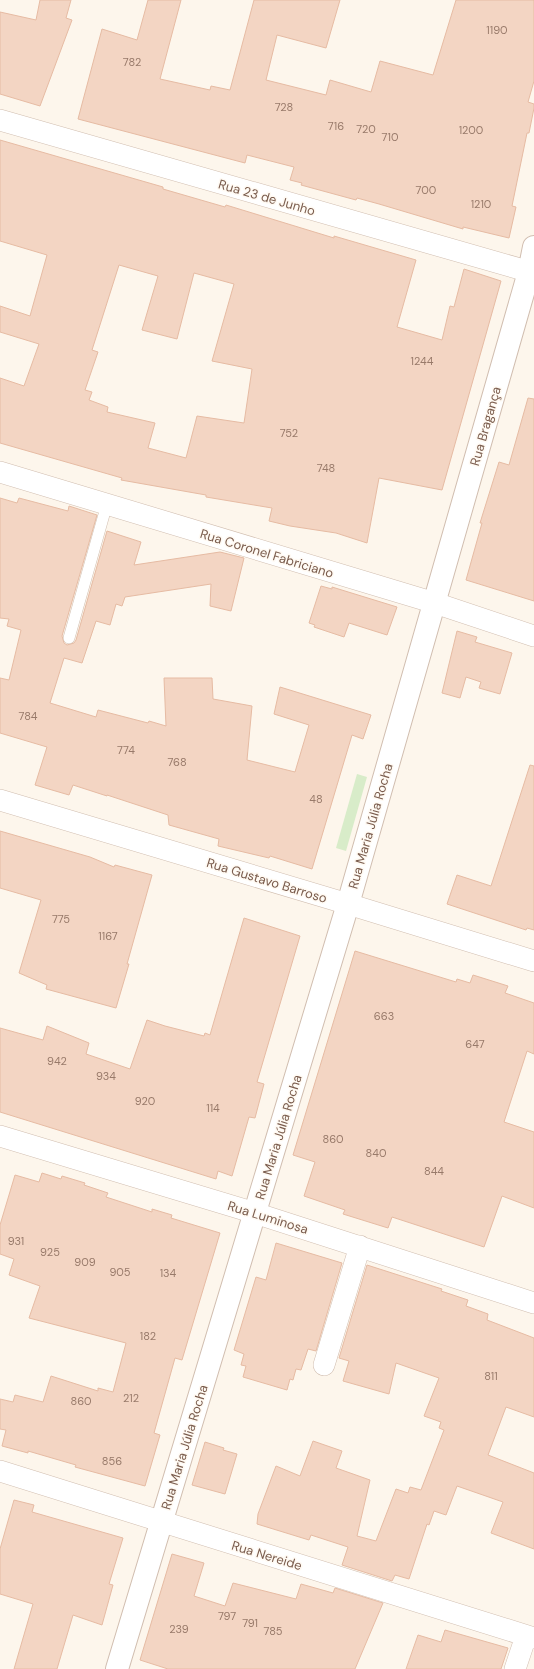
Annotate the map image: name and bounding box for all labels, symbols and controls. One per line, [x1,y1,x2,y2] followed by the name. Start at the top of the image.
[486,23,508,37] house number: 1190
[123,55,141,69] house number: 782
[275,100,293,114] house number: 728
[328,119,344,133] house number: 716
[356,122,376,136] house number: 720
[459,123,483,137] house number: 1200
[382,130,398,144] house number: 710
[216,176,318,220] street label: Rua 23 de Junho
[416,183,436,197] house number: 700
[471,197,491,211] house number: 1210
[411,354,434,368] house number: 1244
[466,385,505,468] street label: Rua Bragança
[280,426,298,440] house number: 752
[317,461,335,475] house number: 748
[198,525,336,582] street label: Rua Coronel Fabriciano
[18,709,38,723] house number: 784
[117,743,135,757] house number: 774
[167,755,187,769] house number: 768
[344,761,397,891] street label: Rua Maria Júlia Rocha
[309,792,323,806] house number: 48
[205,854,329,907] street label: Rua Gustavo Barroso
[52,912,70,926] house number: 775
[98,929,118,943] house number: 1167
[374,1009,394,1023] house number: 663
[465,1037,485,1051] house number: 647
[47,1054,67,1068] house number: 942
[96,1069,116,1083] house number: 934
[251,1073,306,1202] street label: Rua Maria Júlia Rocha
[135,1094,155,1108] house number: 920
[206,1101,220,1115] house number: 114
[322,1132,344,1146] house number: 860
[366,1146,386,1160] house number: 840
[424,1164,444,1178] house number: 844
[225,1197,310,1238] street label: Rua Luminosa
[8,1234,24,1248] house number: 931
[40,1245,60,1259] house number: 925
[74,1255,96,1269] house number: 909
[109,1265,131,1279] house number: 905
[160,1266,177,1280] house number: 134
[140,1329,156,1343] house number: 182
[484,1369,498,1383] house number: 811
[157,1383,212,1512] street label: Rua Maria Júlia Rocha
[123,1391,139,1405] house number: 212
[70,1394,92,1408] house number: 860
[102,1454,122,1468] house number: 856
[230,1537,304,1574] street label: Rua Nereide
[218,1609,236,1623] house number: 797
[242,1616,258,1630] house number: 791
[169,1622,189,1636] house number: 239
[263,1624,283,1638] house number: 785

